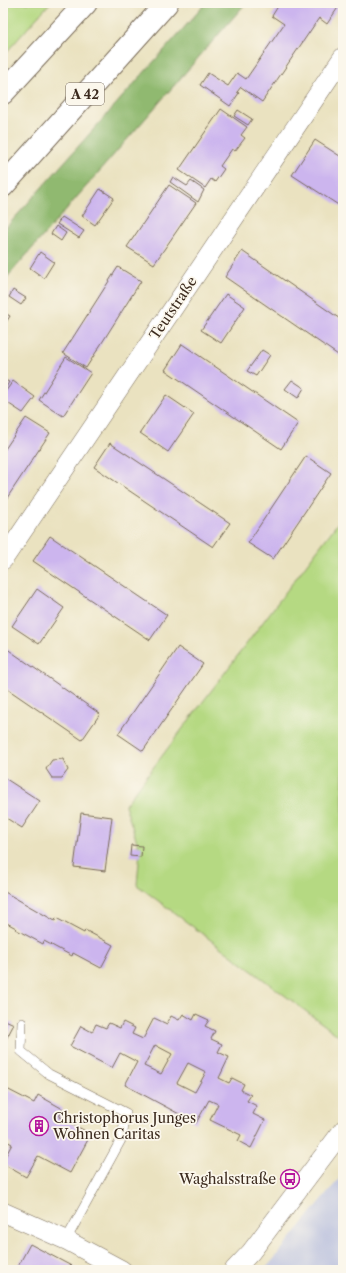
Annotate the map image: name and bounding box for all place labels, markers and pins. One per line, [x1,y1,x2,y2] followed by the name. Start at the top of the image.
[52,1109,196,1143] place label: Christophorus Junges Wohnen Caritas
[28,1115,50,1137] building icon: Christophorus Junges Wohnen Caritas
[279,1168,301,1190] bus stop icon: Waghalsstraße
[178,1170,276,1188] place label: Waghalsstraße

